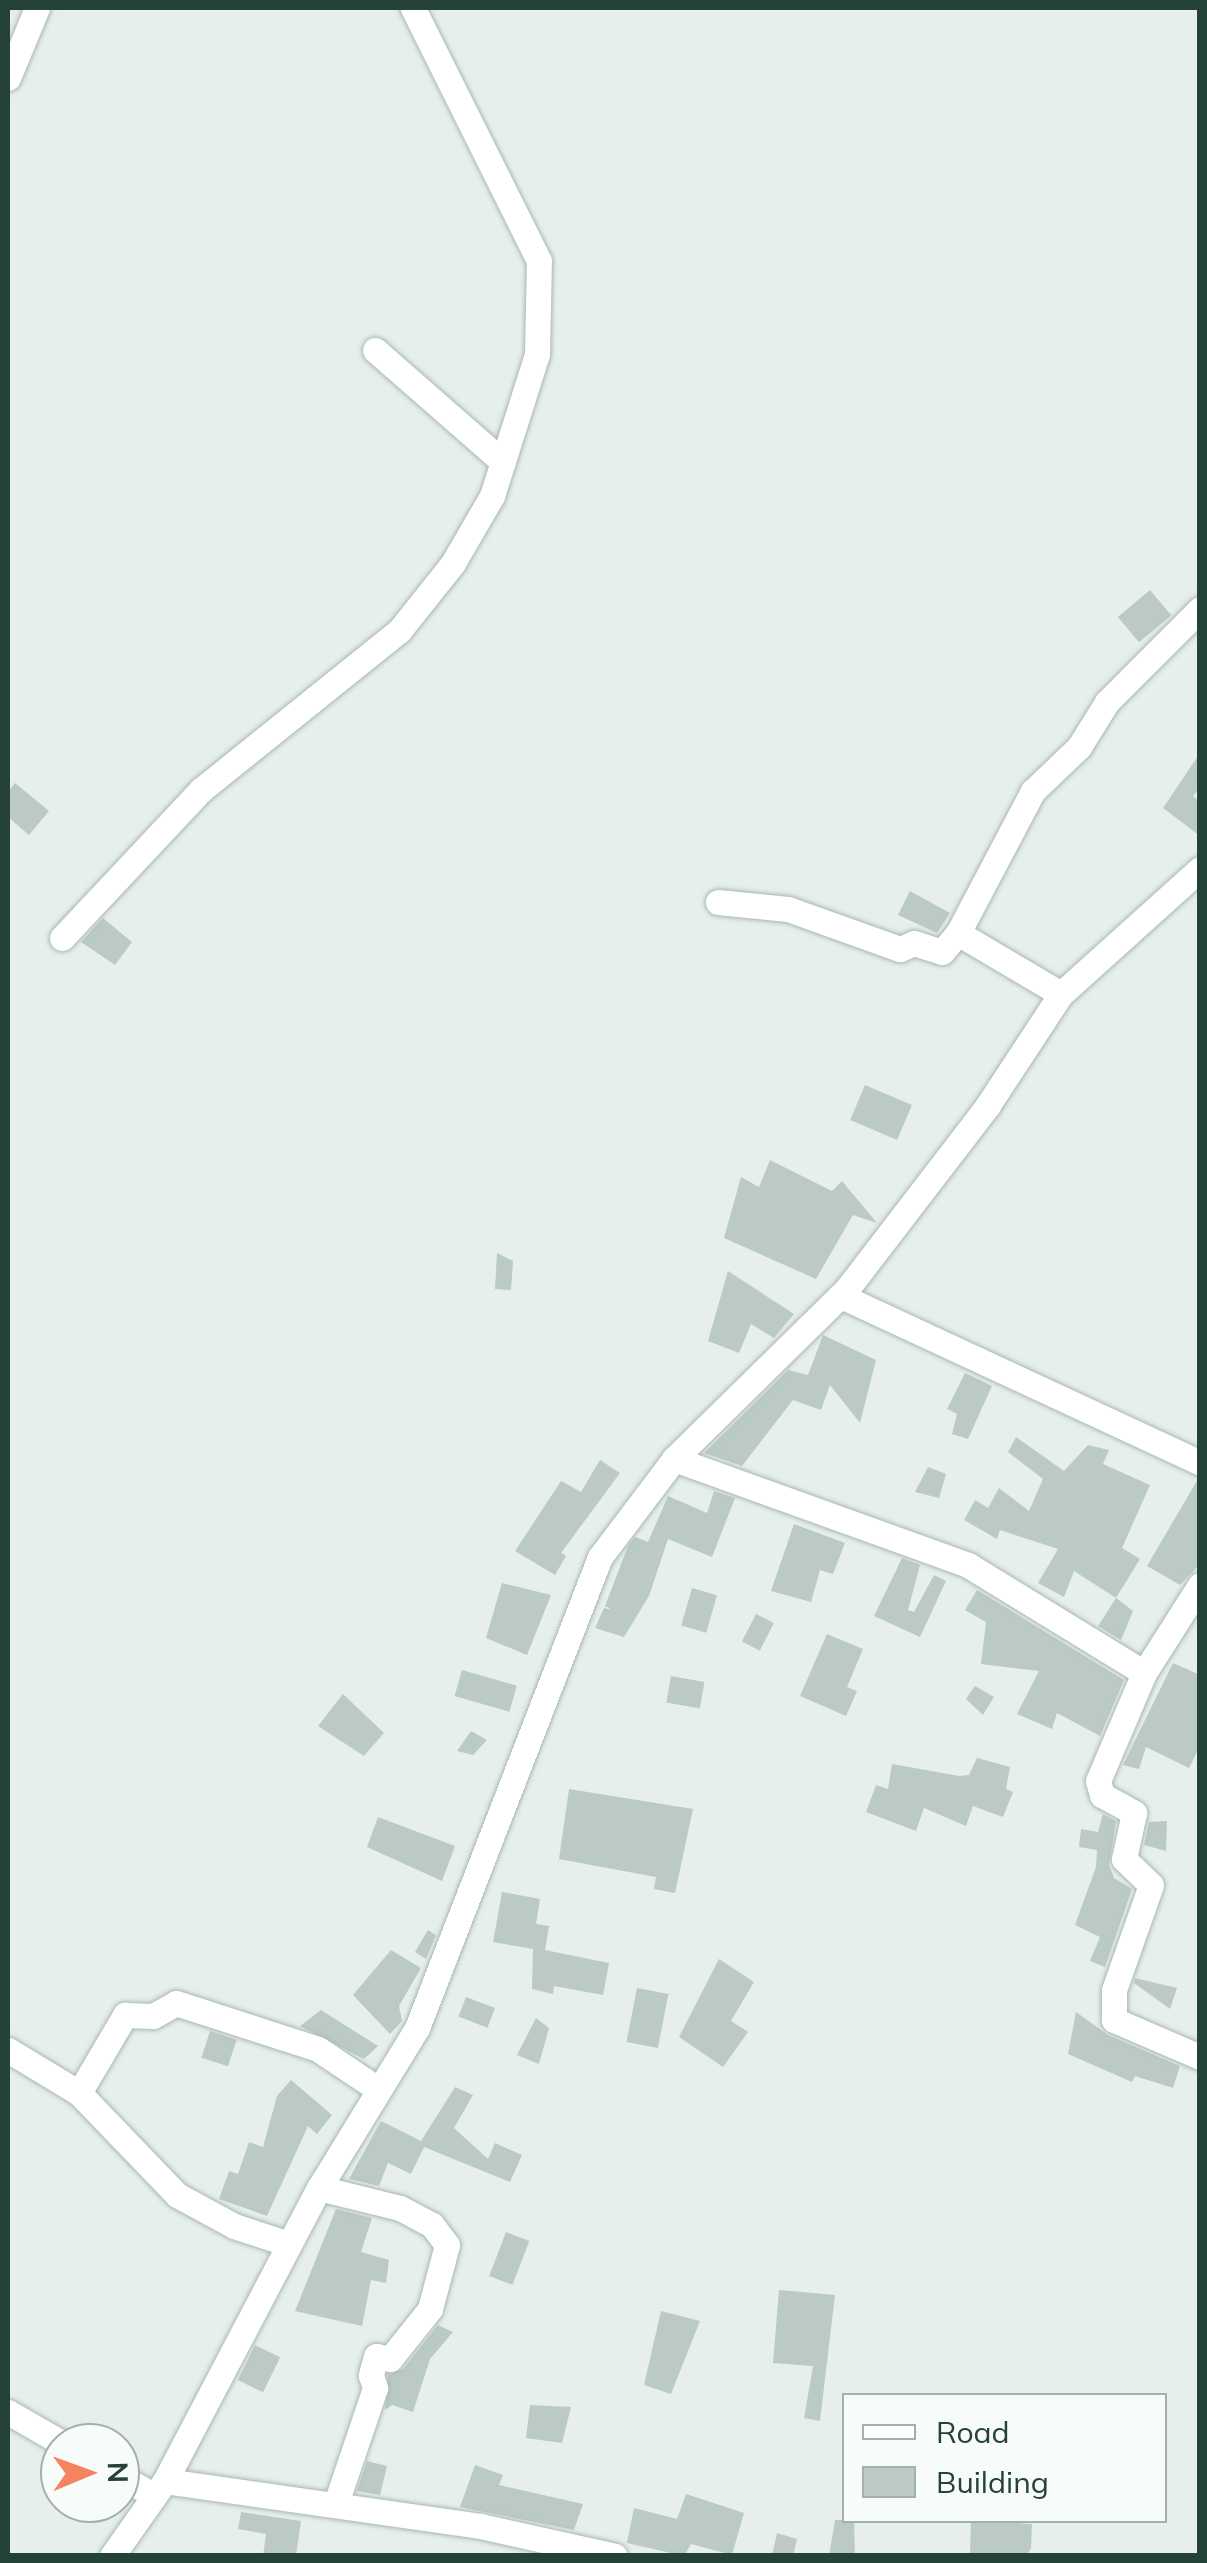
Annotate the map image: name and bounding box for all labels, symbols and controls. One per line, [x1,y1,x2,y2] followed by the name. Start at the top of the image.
[842,2393,1167,2523] legend
[936,2413,1010,2451] text: Road
[40,2423,140,2523] north arrow
[101,2462,136,2483] text: N
[936,2463,1049,2501] text: Building

